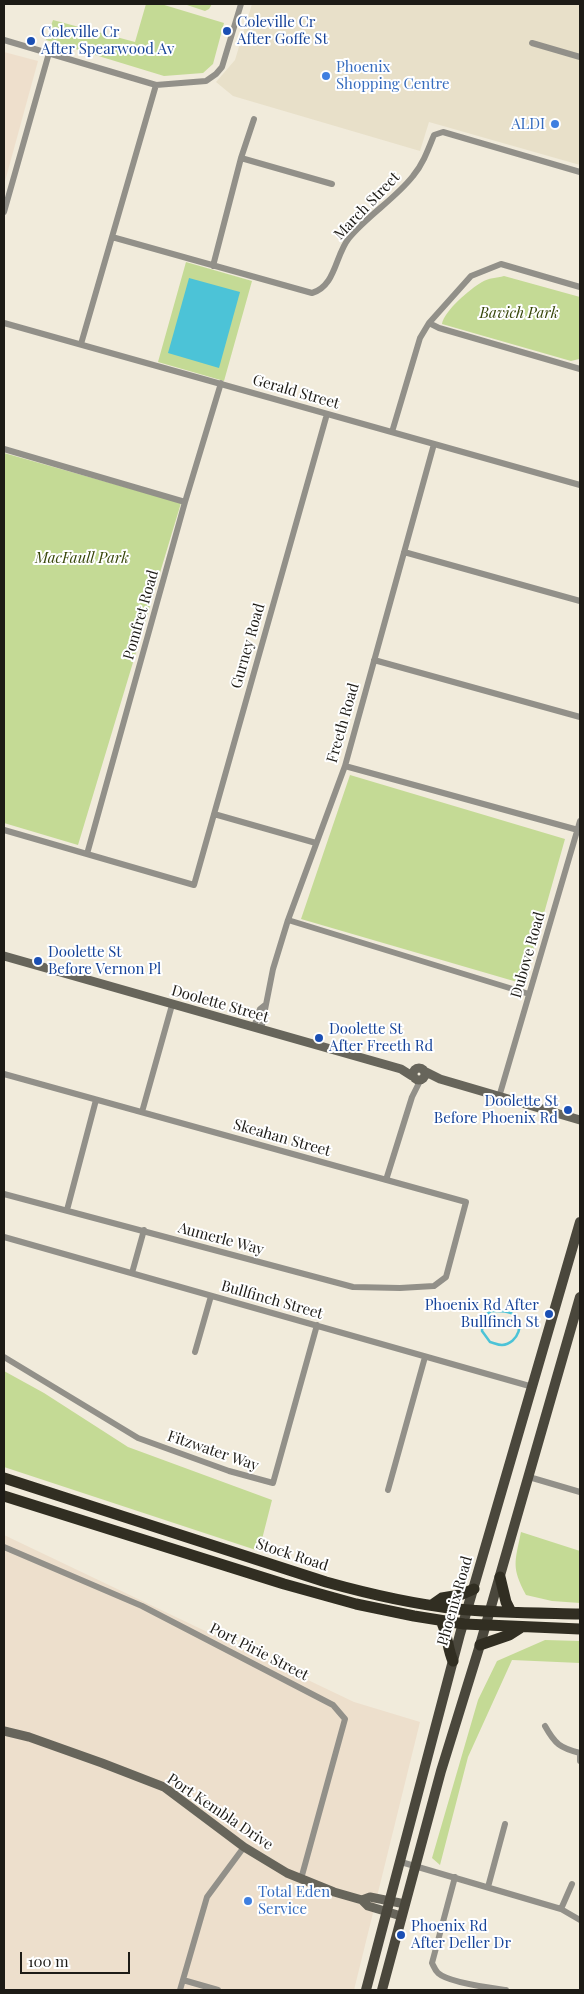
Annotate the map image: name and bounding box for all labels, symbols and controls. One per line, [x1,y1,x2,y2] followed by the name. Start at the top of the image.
[237,13,328,48] place label: Coleville Cr After Goffe St
[41,23,174,58] place label: Coleville Cr After Spearwood Av
[221,25,233,37] marker: Coleville Cr After Goffe St
[25,35,37,47] marker: Coleville Cr After Spearwood Av
[336,58,450,93] place label: Phoenix Shopping Centre
[320,70,332,82] marker: Phoenix Shopping Centre
[511,115,545,133] place label: ALDI
[549,118,561,130] marker: ALDI
[330,168,404,244] street label: March Street
[480,304,558,322] park label: Bavich Park
[251,371,341,413] street label: Gerald Street
[35,549,129,567] park label: MacFaull Park
[120,568,162,662] street label: Pomfret Road
[227,601,269,691] street label: Gurney Road
[323,681,363,765] street label: Freeth Road
[507,910,549,1000] street label: Dubove Road
[48,943,161,978] place label: Doolette St Before Vernon Pl
[32,955,44,967] marker: Doolette St Before Vernon Pl
[169,981,271,1027] street label: Doolette Street
[329,1020,433,1055] place label: Doolette St After Freeth Rd
[313,1032,325,1044] marker: Doolette St After Freeth Rd
[434,1092,558,1127] place label: Doolette St Before Phoenix Rd
[562,1104,574,1116] marker: Doolette St Before Phoenix Rd
[231,1116,333,1160] street label: Skeahan Street
[176,1219,266,1259] street label: Aumerle Way
[219,1277,325,1323] street label: Bullfinch Street
[425,1296,539,1331] place label: Phoenix Rd After Bullfinch St
[543,1308,555,1320] marker: Phoenix Rd After Bullfinch St
[165,1427,261,1475] street label: Fitzwater Way
[254,1535,330,1575] street label: Stock Road
[434,1554,476,1648] street label: Phoenix Road
[207,1619,311,1685] street label: Port Pirie Street
[164,1770,276,1854] street label: Port Kembla Drive
[258,1883,330,1918] place label: Total Eden Service
[242,1895,254,1907] marker: Total Eden Service
[411,1917,511,1952] place label: Phoenix Rd After Deller Dr
[395,1929,407,1941] marker: Phoenix Rd After Deller Dr
[22,1942,132,1974] scale bar
[28,1951,69,1971] text: 100 m

